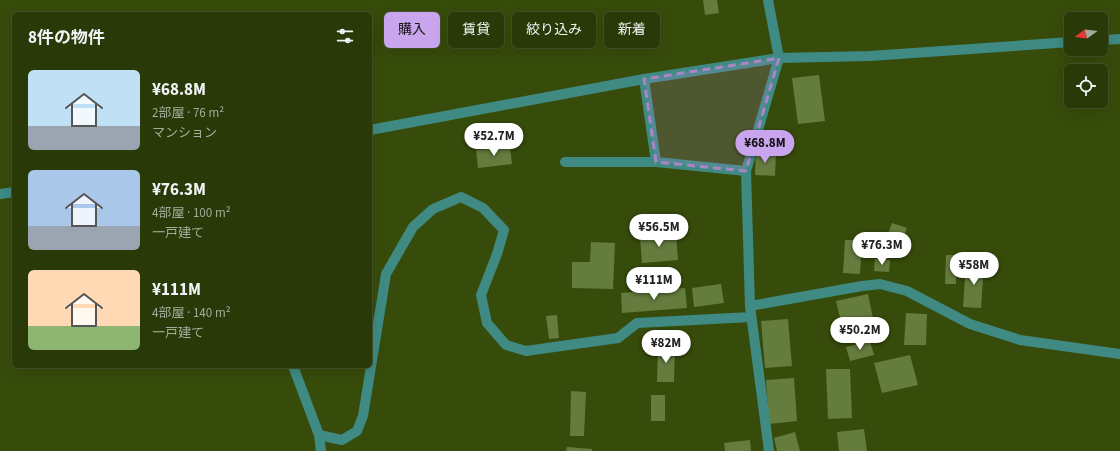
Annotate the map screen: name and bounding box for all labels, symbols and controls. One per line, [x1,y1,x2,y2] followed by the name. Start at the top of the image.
[384,12,440,48] chip: 購入
[448,12,504,48] chip: 賃貸
[512,12,596,48] chip: 絞り込み
[604,12,660,48] chip: 新着
[1064,12,1108,56] north arrow
[1064,12,1108,108] map controls
[334,25,356,47] icon: filters
[28,26,105,50] text: 8件の物件
[1064,64,1108,108] button: locate
[152,78,206,102] text: ¥68.8M
[60,86,108,134] icon: home
[152,104,224,122] text: 2部屋 · 76 m²
[461,123,527,157] pin: ¥52.7M
[152,124,217,142] text: マンション
[473,127,515,145] text: ¥52.7M
[732,130,798,164] pin: ¥68.8M
[744,134,786,152] text: ¥68.8M
[152,178,206,202] text: ¥76.3M
[60,186,108,234] icon: home
[152,204,230,222] text: 4部屋 · 100 m²
[626,214,692,248] pin: ¥56.5M
[638,218,680,236] text: ¥56.5M
[152,224,204,242] text: 一戸建て
[849,232,915,266] pin: ¥76.3M
[861,236,903,254] text: ¥76.3M
[950,252,998,286] pin: ¥58M
[959,256,989,274] text: ¥58M
[626,267,682,301] pin: ¥111M
[635,271,673,289] text: ¥111M
[152,278,201,302] text: ¥111M
[60,286,108,334] icon: home
[152,304,230,322] text: 4部屋 · 140 m²
[827,317,893,351] pin: ¥50.2M
[839,321,881,339] text: ¥50.2M
[152,324,204,342] text: 一戸建て
[642,330,690,364] pin: ¥82M
[651,334,681,352] text: ¥82M

